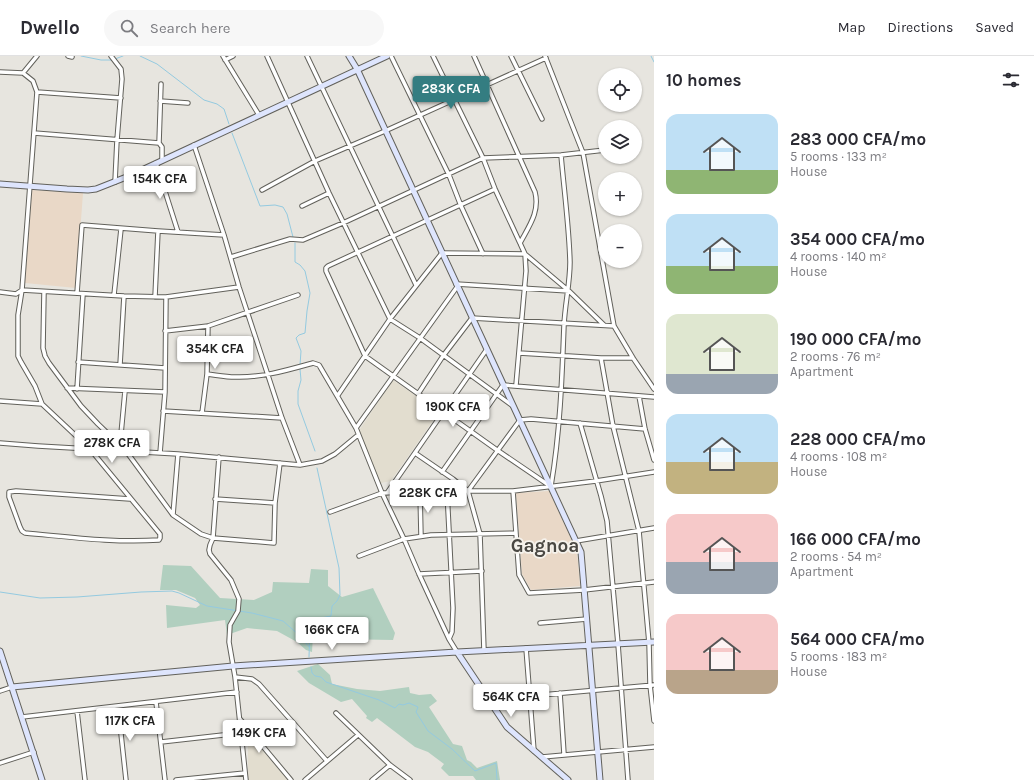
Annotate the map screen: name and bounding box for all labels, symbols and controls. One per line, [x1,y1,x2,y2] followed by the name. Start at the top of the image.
[104,10,384,46] search box
[20,17,80,39] text: Dwello
[118,17,140,39] icon: search
[150,19,231,37] text: Search here
[838,19,866,36] text: Map
[888,19,953,36] text: Directions
[975,19,1014,36] text: Saved
[598,68,642,268] map controls
[598,68,642,112] button: locate
[1000,69,1022,91] icon: filters
[666,70,741,90] text: 10 homes
[410,76,492,110] pin: 283K CFA
[422,81,480,96] text: 283K CFA
[598,120,642,164] button: layers
[790,129,926,149] text: 283 000 CFA/mo
[698,130,746,178] icon: home
[790,149,887,164] text: 5 rooms · 133 m²
[790,164,827,179] text: House
[119,166,201,200] pin: 154K CFA
[133,171,187,186] text: 154K CFA
[598,172,642,216] button: +
[598,224,642,268] button: −
[790,229,925,249] text: 354 000 CFA/mo
[698,230,746,278] icon: home
[790,249,886,264] text: 4 rooms · 140 m²
[790,264,827,279] text: House
[790,329,921,349] text: 190 000 CFA/mo
[698,330,746,378] icon: home
[174,336,256,370] pin: 354K CFA
[186,341,244,356] text: 354K CFA
[790,349,881,364] text: 2 rooms · 76 m²
[790,364,853,379] text: Apartment
[412,394,494,428] pin: 190K CFA
[425,399,481,414] text: 190K CFA
[790,429,926,449] text: 228 000 CFA/mo
[71,430,153,464] pin: 278K CFA
[698,430,746,478] icon: home
[83,435,141,450] text: 278K CFA
[790,449,887,464] text: 4 rooms · 108 m²
[790,464,827,479] text: House
[387,480,469,514] pin: 228K CFA
[399,485,457,500] text: 228K CFA
[790,529,921,549] text: 166 000 CFA/mo
[698,530,746,578] icon: home
[511,535,579,557] district label: Gagnoa
[790,549,882,564] text: 2 rooms · 54 m²
[790,564,853,579] text: Apartment
[291,617,373,651] pin: 166K CFA
[305,622,359,637] text: 166K CFA
[790,629,925,649] text: 564 000 CFA/mo
[698,630,746,678] icon: home
[790,649,887,664] text: 5 rooms · 183 m²
[790,664,827,679] text: House
[470,684,552,718] pin: 564K CFA
[482,689,540,704] text: 564K CFA
[89,708,171,742] pin: 117K CFA
[105,713,155,728] text: 117K CFA
[218,720,300,754] pin: 149K CFA
[232,725,286,740] text: 149K CFA

